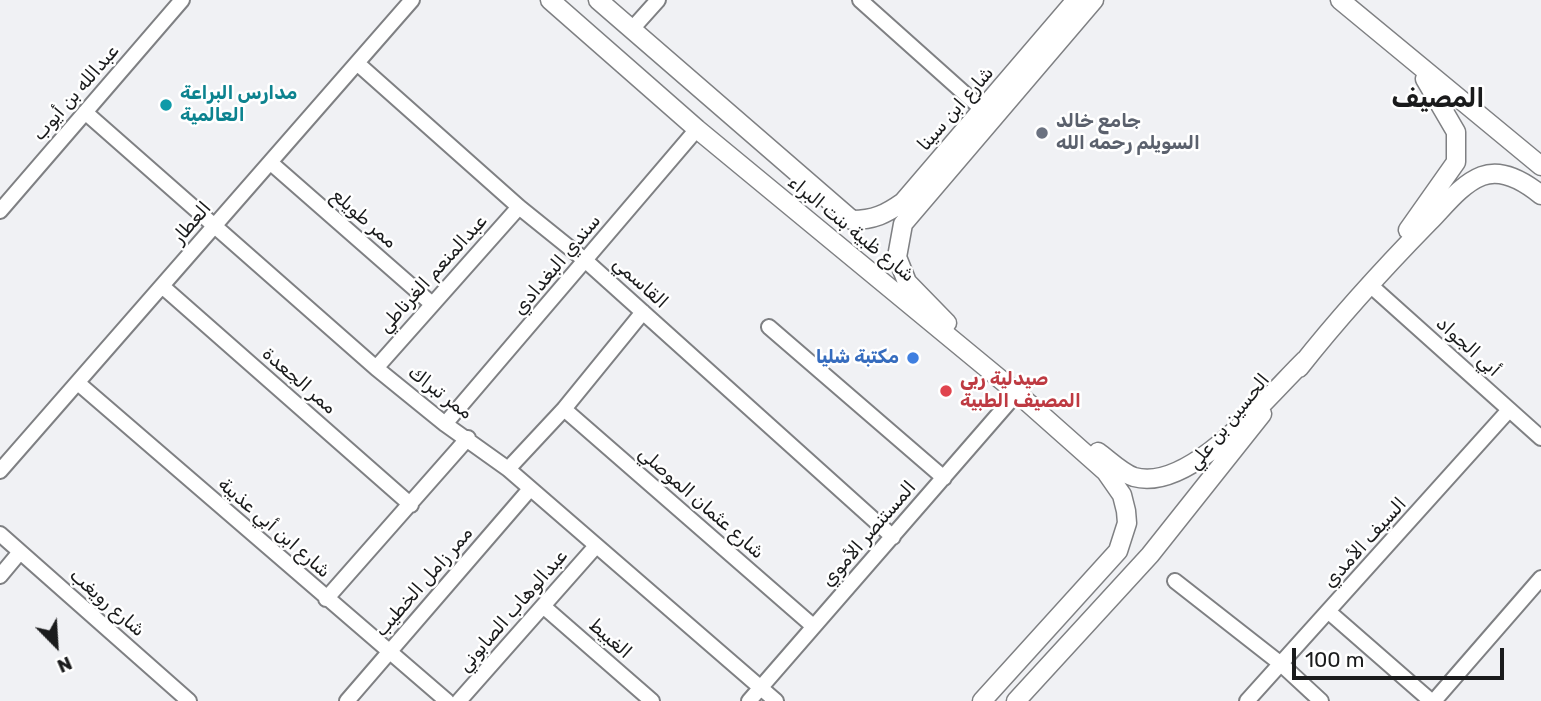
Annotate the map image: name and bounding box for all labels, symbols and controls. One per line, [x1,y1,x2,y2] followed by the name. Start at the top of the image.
[28,40,124,146] street label: عبدالله بن أيوب
[913,62,999,156] street label: شارع ابن سينا
[180,83,297,127] place label: مدارس البراعة العالمية
[1392,83,1484,115] district label: المصيف
[158,97,174,113] marker: مدارس البراعة العالمية
[1056,111,1200,155] place label: جامع خالد السويلم رحمه الله
[1034,125,1050,141] marker: جامع خالد السويلم رحمه الله
[783,171,919,287] street label: شارع ظبية بنت البراء
[327,184,401,254] street label: ممر طويلع
[168,197,216,249] street label: العطار
[374,210,492,338] street label: عبدالمنعم الغرناطي
[508,210,606,320] street label: سندي البغدادي
[608,252,672,314] street label: القاسمي
[1431,312,1505,382] street label: أبي الجواد
[257,343,341,419] street label: ممر الجعدة
[816,347,899,369] place label: مكتبة شليا
[905,350,921,366] marker: مكتبة شليا
[403,361,477,425] street label: ممر تبراك
[960,369,1081,413] place label: صيدلية ربى المصيف الطبية
[1183,369,1275,475] street label: الحسين بن علي
[938,383,954,399] marker: صيدلية ربى المصيف الطبية
[633,442,769,564] street label: شارع عثمان الموصلي
[213,473,335,583] street label: شارع ابن أبي عذيبة
[817,476,921,592] street label: المستنصر الأموي
[1319,493,1411,593] street label: السيف الأمدي
[370,522,478,642] street label: ممر زامل الخطيب
[454,545,572,677] street label: عبدالوهاب الصابوني
[65,564,149,642] street label: شارع رويغب
[21,610,91,680] north arrow
[584,614,636,664] street label: الغبيط
[1296,634,1508,678] scale bar
[1305,647,1364,672] text: 100 m
[54,651,76,678] text: N

